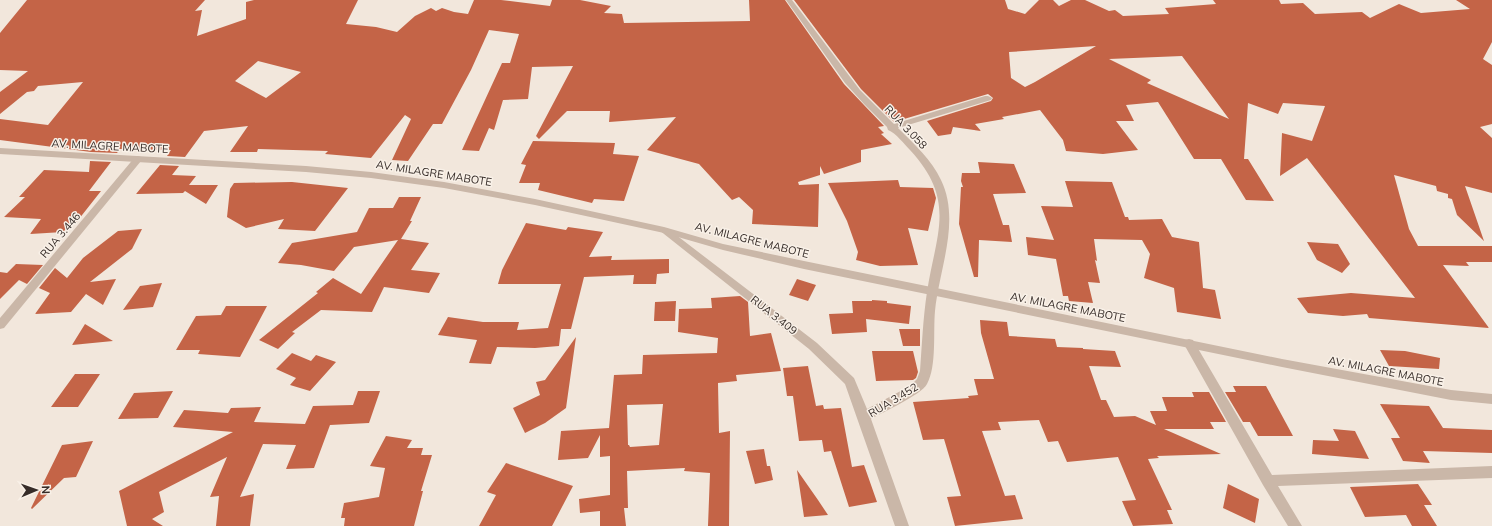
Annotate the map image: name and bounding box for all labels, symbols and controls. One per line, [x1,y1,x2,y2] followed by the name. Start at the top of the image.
[882,102,931,152] street label: RUA 3.058
[51,136,169,156] street label: AV. MILAGRE MABOTE
[375,157,493,189] street label: AV. MILAGRE MABOTE
[37,209,83,261] street label: RUA 3.446
[693,219,811,261] street label: AV. MILAGRE MABOTE
[1009,289,1127,325] street label: AV. MILAGRE MABOTE
[748,292,800,338] street label: RUA 3.409
[1327,353,1445,389] street label: AV. MILAGRE MABOTE
[866,380,921,420] street label: RUA 3.452
[16,470,56,510] north arrow
[39,485,53,494] text: N

